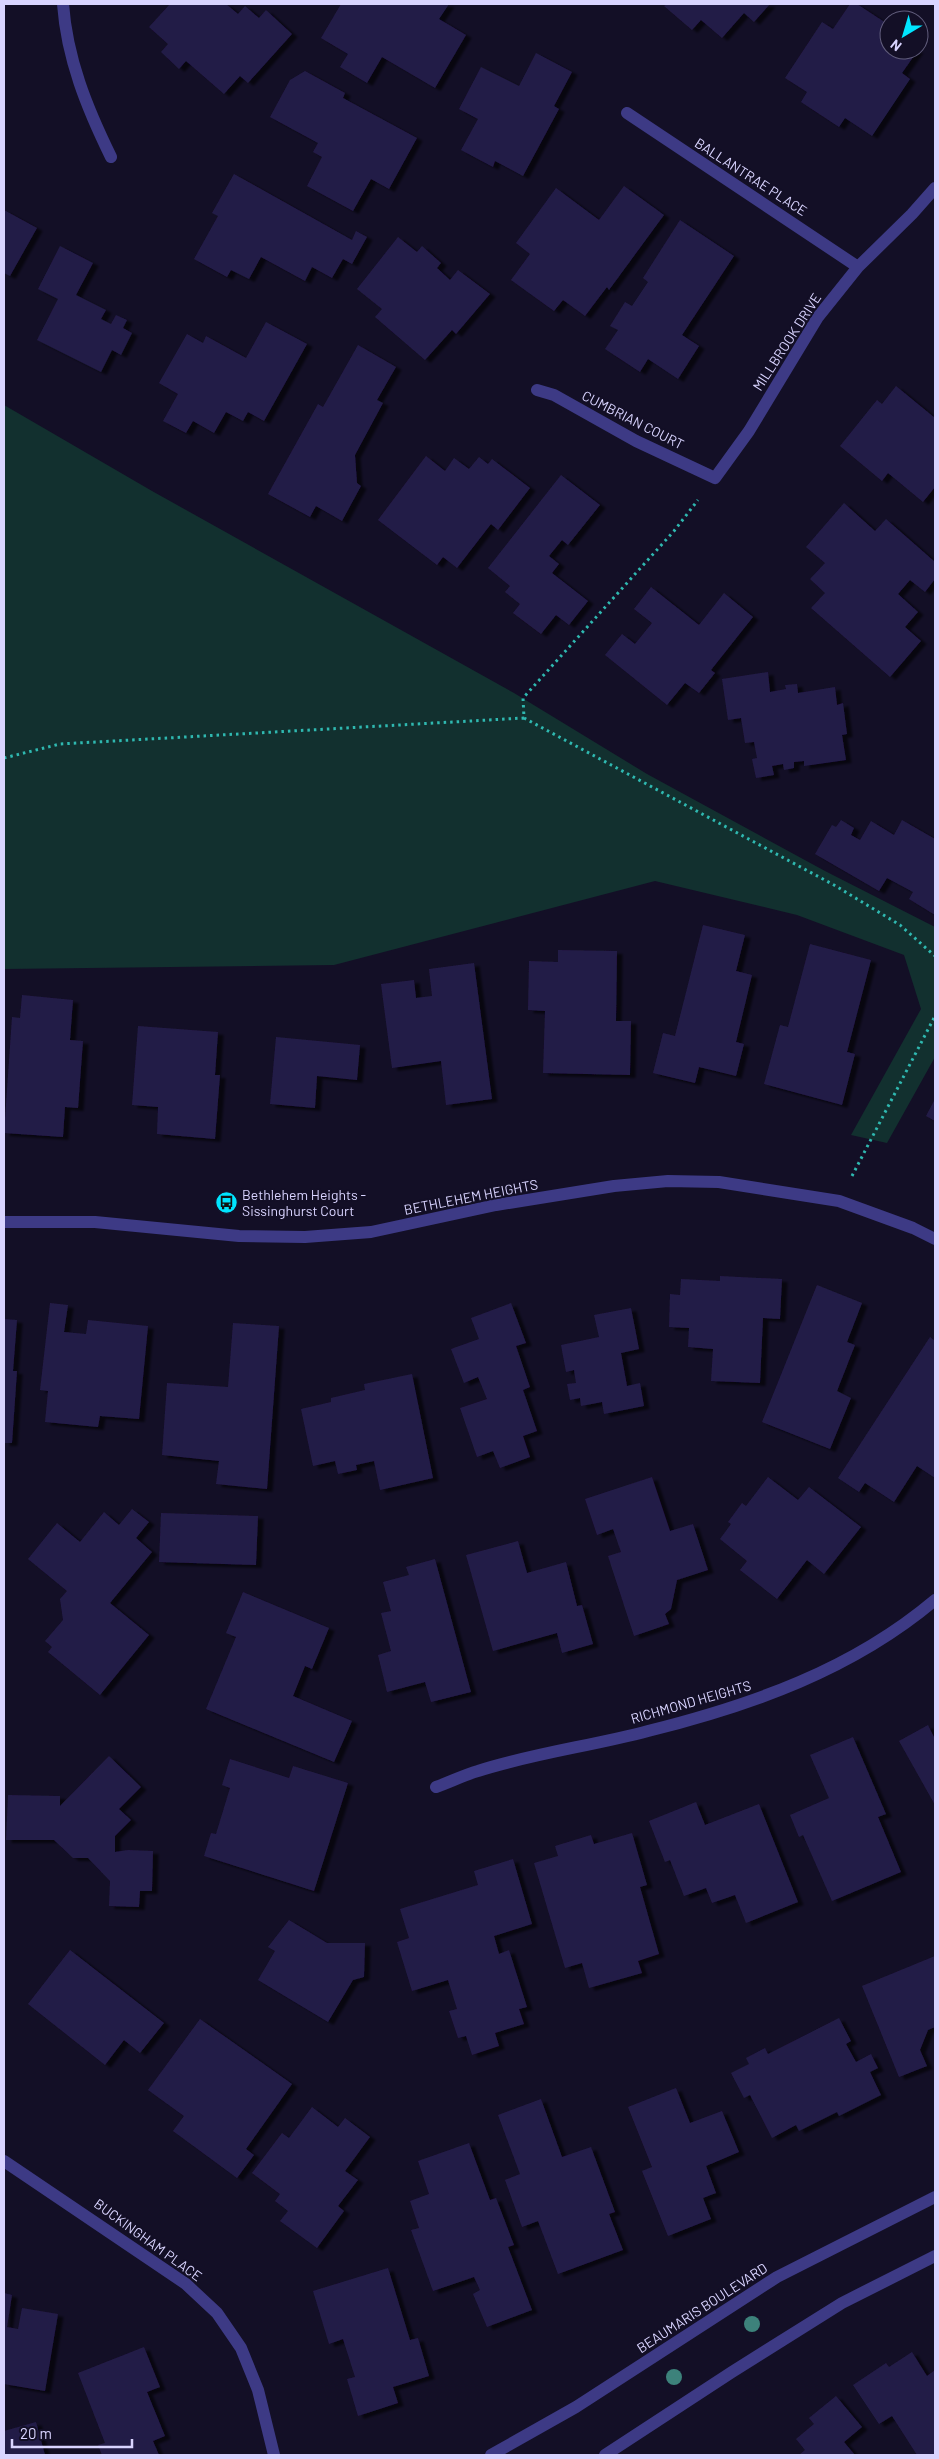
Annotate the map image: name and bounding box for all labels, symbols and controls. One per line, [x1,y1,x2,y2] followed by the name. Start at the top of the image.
[879,10,929,60] north arrow
[887,36,905,55] text: N
[692,134,811,219] street label: BALLANTRAE PLACE
[749,290,824,394] street label: MILLBROOK DRIVE
[579,387,687,453] street label: CUMBRIAN COURT
[402,1175,539,1218] street label: BETHLEHEM HEIGHTS
[242,1186,366,1219] place label: Bethlehem Heights - Sissinghurst Court
[214,1191,238,1215] bus stop icon: Bethlehem Heights - Sissinghurst Court
[629,1676,753,1727] street label: RICHMOND HEIGHTS
[91,2195,206,2284] street label: BUCKINGHAM PLACE
[633,2259,770,2356] street label: BEAUMARIS BOULEVARD
[12,2416,132,2448] scale bar
[20,2424,52,2442] text: 20 m

